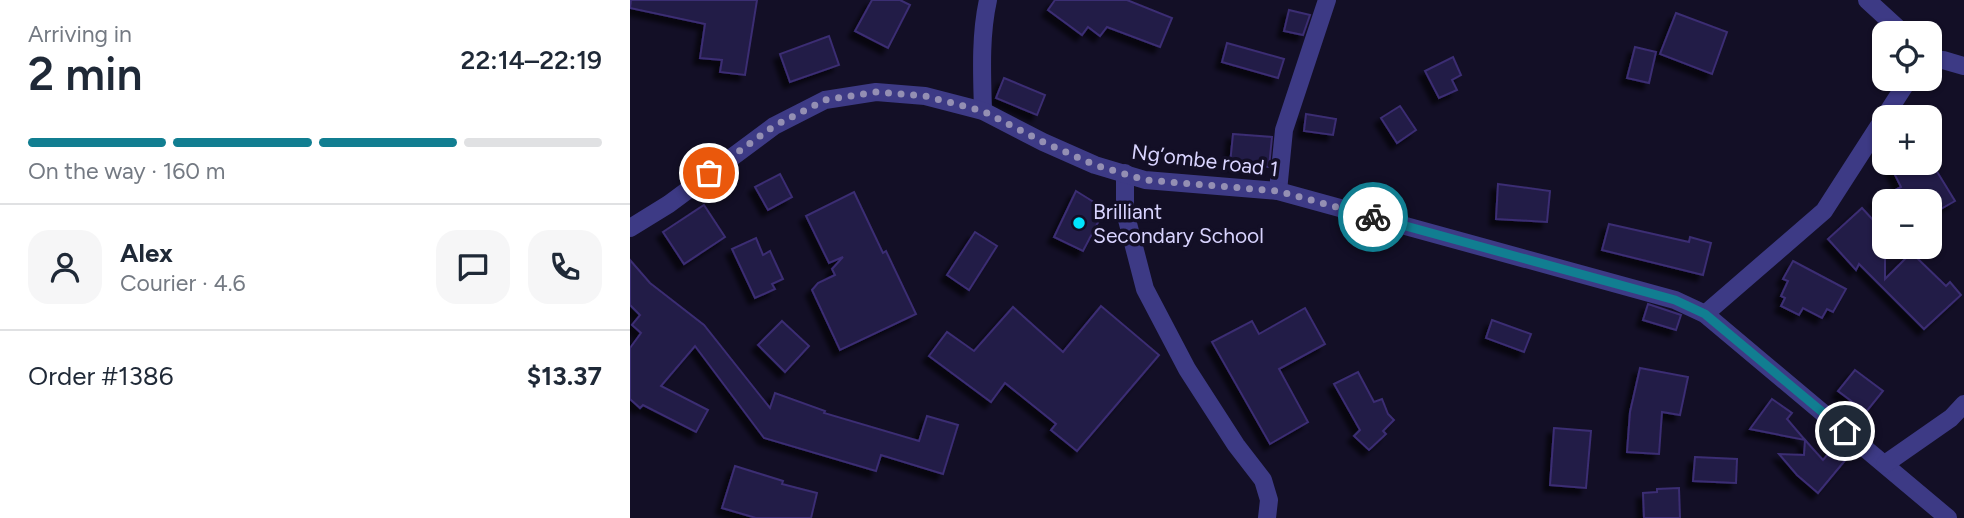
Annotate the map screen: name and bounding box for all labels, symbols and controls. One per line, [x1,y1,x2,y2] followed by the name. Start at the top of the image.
[28,20,132,48] text: Arriving in
[1872,21,1942,259] map controls
[1872,21,1942,91] button: locate
[461,44,602,76] text: 22:14–22:19
[28,46,143,102] text: 2 min
[1872,105,1942,175] button: +
[1130,139,1280,181] street label: Ng’ombe road 1
[679,143,739,203] pin
[690,154,728,192] icon: bag
[28,157,225,185] text: On the way · 160 m
[1338,182,1408,252] courier
[1872,189,1942,259] button: −
[1354,198,1392,236] icon: bike
[1093,199,1264,248] place label: Brilliant Secondary School
[1071,215,1087,231] marker: Brilliant Secondary School
[28,230,102,304] button: person
[436,230,510,304] button: chat
[528,230,602,304] button: phone
[120,237,173,269] text: Alex
[120,269,246,297] text: Courier · 4.6
[28,360,174,392] text: Order #1386
[527,360,602,392] text: $13.37
[1815,401,1875,461] pin
[1826,412,1864,450] icon: home

